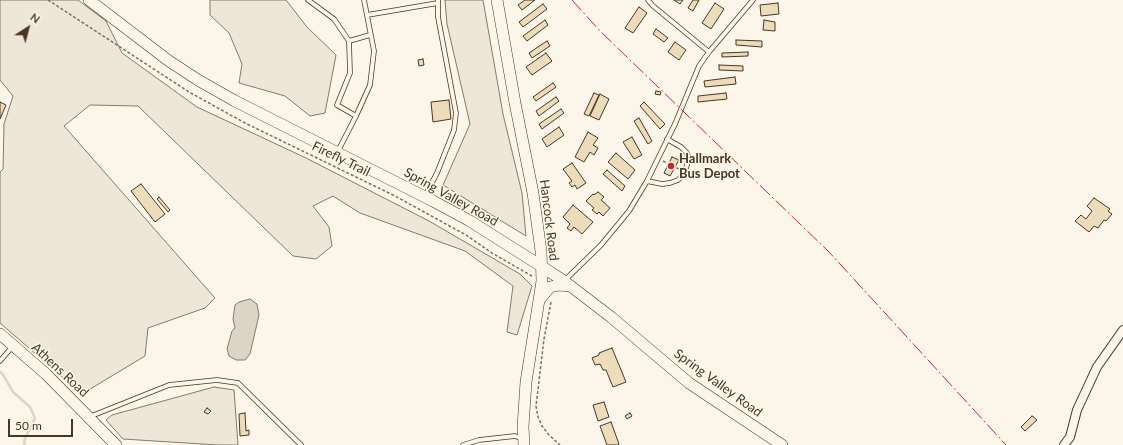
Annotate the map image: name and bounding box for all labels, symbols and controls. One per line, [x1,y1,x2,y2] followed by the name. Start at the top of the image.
[8,8,48,48] north arrow
[28,10,43,26] text: N
[309,138,373,180] street label: Firefly Trail
[679,151,740,182] place label: Hallmark Bus Depot
[666,161,676,171] marker: Hallmark Bus Depot
[401,165,501,229] street label: Spring Valley Road
[536,178,562,262] street label: Hancock Road
[28,340,92,400] street label: Athens Road
[671,346,765,420] street label: Spring Valley Road
[10,411,75,437] scale bar
[15,418,42,433] text: 50 m

